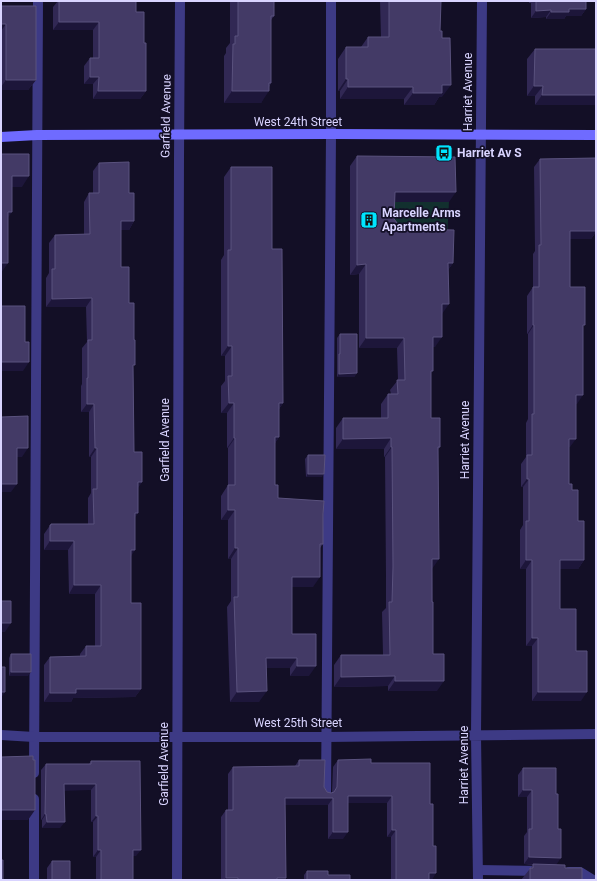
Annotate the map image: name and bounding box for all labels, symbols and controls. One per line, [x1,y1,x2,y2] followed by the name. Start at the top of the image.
[461,53,475,131] street label: Harriet Avenue
[158,74,174,158] street label: Garfield Avenue
[254,115,342,129] street label: West 24th Street
[434,143,454,163] bus stop icon: Harriet Av S
[457,146,522,160] place label: Harriet Av S
[382,206,461,234] place label: Marcelle Arms Apartments
[359,210,379,230] building icon: Marcelle Arms Apartments
[158,398,172,482] street label: Garfield Avenue
[458,401,472,479] street label: Harriet Avenue
[254,716,342,730] street label: West 25th Street
[157,722,171,806] street label: Garfield Avenue
[457,726,471,804] street label: Harriet Avenue

